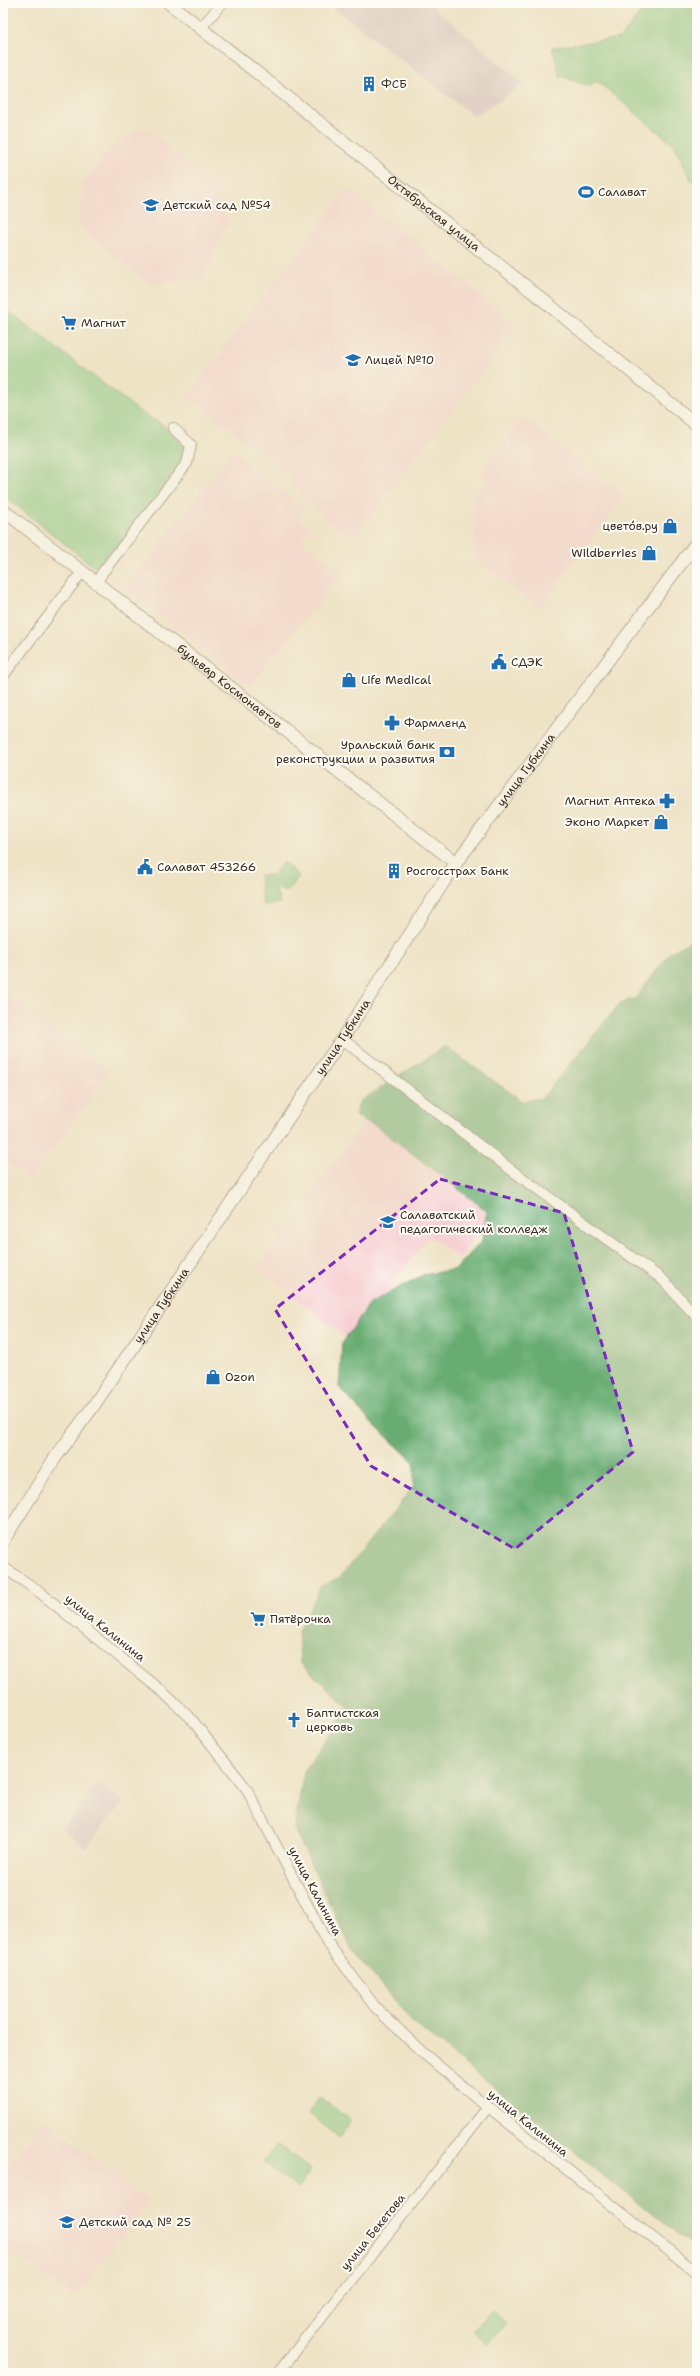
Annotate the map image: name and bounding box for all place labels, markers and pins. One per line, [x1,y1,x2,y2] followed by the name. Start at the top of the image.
[360,75,378,93] building icon: ФСБ
[381,76,407,92] place label: ФСБ
[577,183,595,201] sports icon: Салават
[598,184,647,200] place label: Салават
[142,196,160,214] school or university icon: Детский сад №54
[163,197,271,213] place label: Детский сад №54
[60,314,78,332] supermarket icon: Магнит
[81,315,127,331] place label: Магнит
[344,351,362,369] school or university icon: Лицей №10
[365,352,434,368] place label: Лицей №10
[661,517,679,535] shop icon: цвето́в.ру
[603,518,658,534] place label: цвето́в.ру
[640,544,658,562] shop icon: Wildberries
[571,545,637,561] place label: Wildberries
[490,653,508,671] public building icon: СДЭК
[511,654,543,670] place label: СДЭК
[340,671,358,689] shop icon: Life Medical
[361,672,431,688] place label: Life Medical
[383,714,401,732] pharmacy icon: Фармленд
[404,715,466,731] place label: Фармленд
[276,737,436,767] place label: Уральский банк реконструкции и развития
[438,743,456,761] bank icon: Уральский банк реконструкции и развития
[658,792,676,810] pharmacy icon: Магнит Аптека
[565,793,656,809] place label: Магнит Аптека
[652,813,670,831] shop icon: Эконо Маркет
[565,814,650,830] place label: Эконо Маркет
[136,858,154,876] public building icon: Салават 453266
[157,859,256,875] place label: Салават 453266
[385,862,403,880] building icon: Росгосстрах Банк
[406,863,509,879] place label: Росгосстрах Банк
[400,1207,547,1237] place label: Салаватский педагогический колледж
[379,1213,397,1231] school or university icon: Салаватский педагогический колледж
[204,1368,222,1386] shop icon: Ozon
[225,1369,255,1385] place label: Ozon
[249,1610,267,1628] supermarket icon: Пятёрочка
[270,1611,331,1627] place label: Пятёрочка
[306,1705,379,1735] place label: Баптистская церковь
[285,1711,303,1729] church icon: Баптистская церковь
[58,2213,76,2231] school or university icon: Детский сад № 25
[79,2214,191,2230] place label: Детский сад № 25

